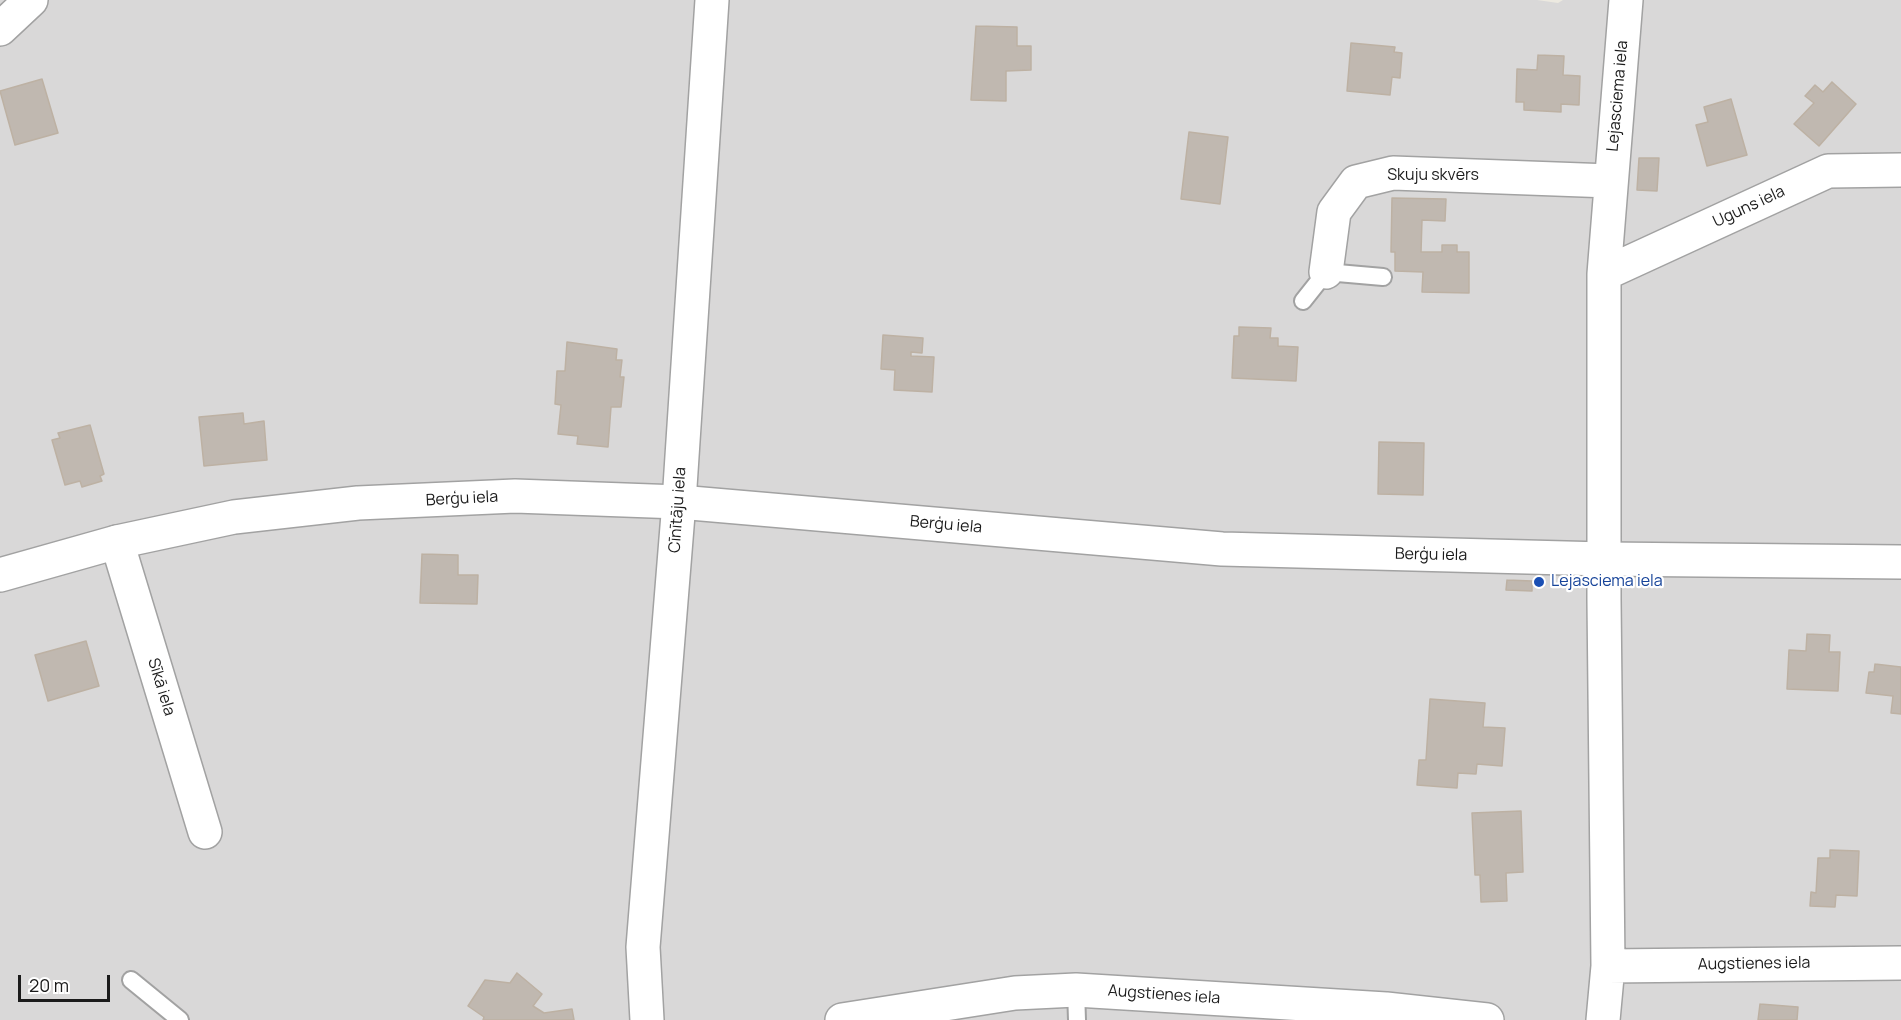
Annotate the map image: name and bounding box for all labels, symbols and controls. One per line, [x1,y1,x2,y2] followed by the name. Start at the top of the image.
[1604,40,1632,152] street label: Lejasciema iela
[1387,166,1479,186] street label: Skuju skvērs
[1710,182,1788,232] street label: Uguns iela
[665,466,691,554] street label: Cīnītāju iela
[425,488,499,510] street label: Berģu iela
[909,512,983,538] street label: Berģu iela
[1395,545,1467,565] street label: Berģu iela
[1551,572,1663,592] place label: Lejasciema iela
[1532,575,1546,589] marker: Lejasciema iela
[143,656,179,718] street label: Sīkā iela
[1697,953,1811,975] street label: Augstienes iela
[21,963,112,1001] scale bar
[29,973,69,997] text: 20 m
[1107,981,1221,1009] street label: Augstienes iela

